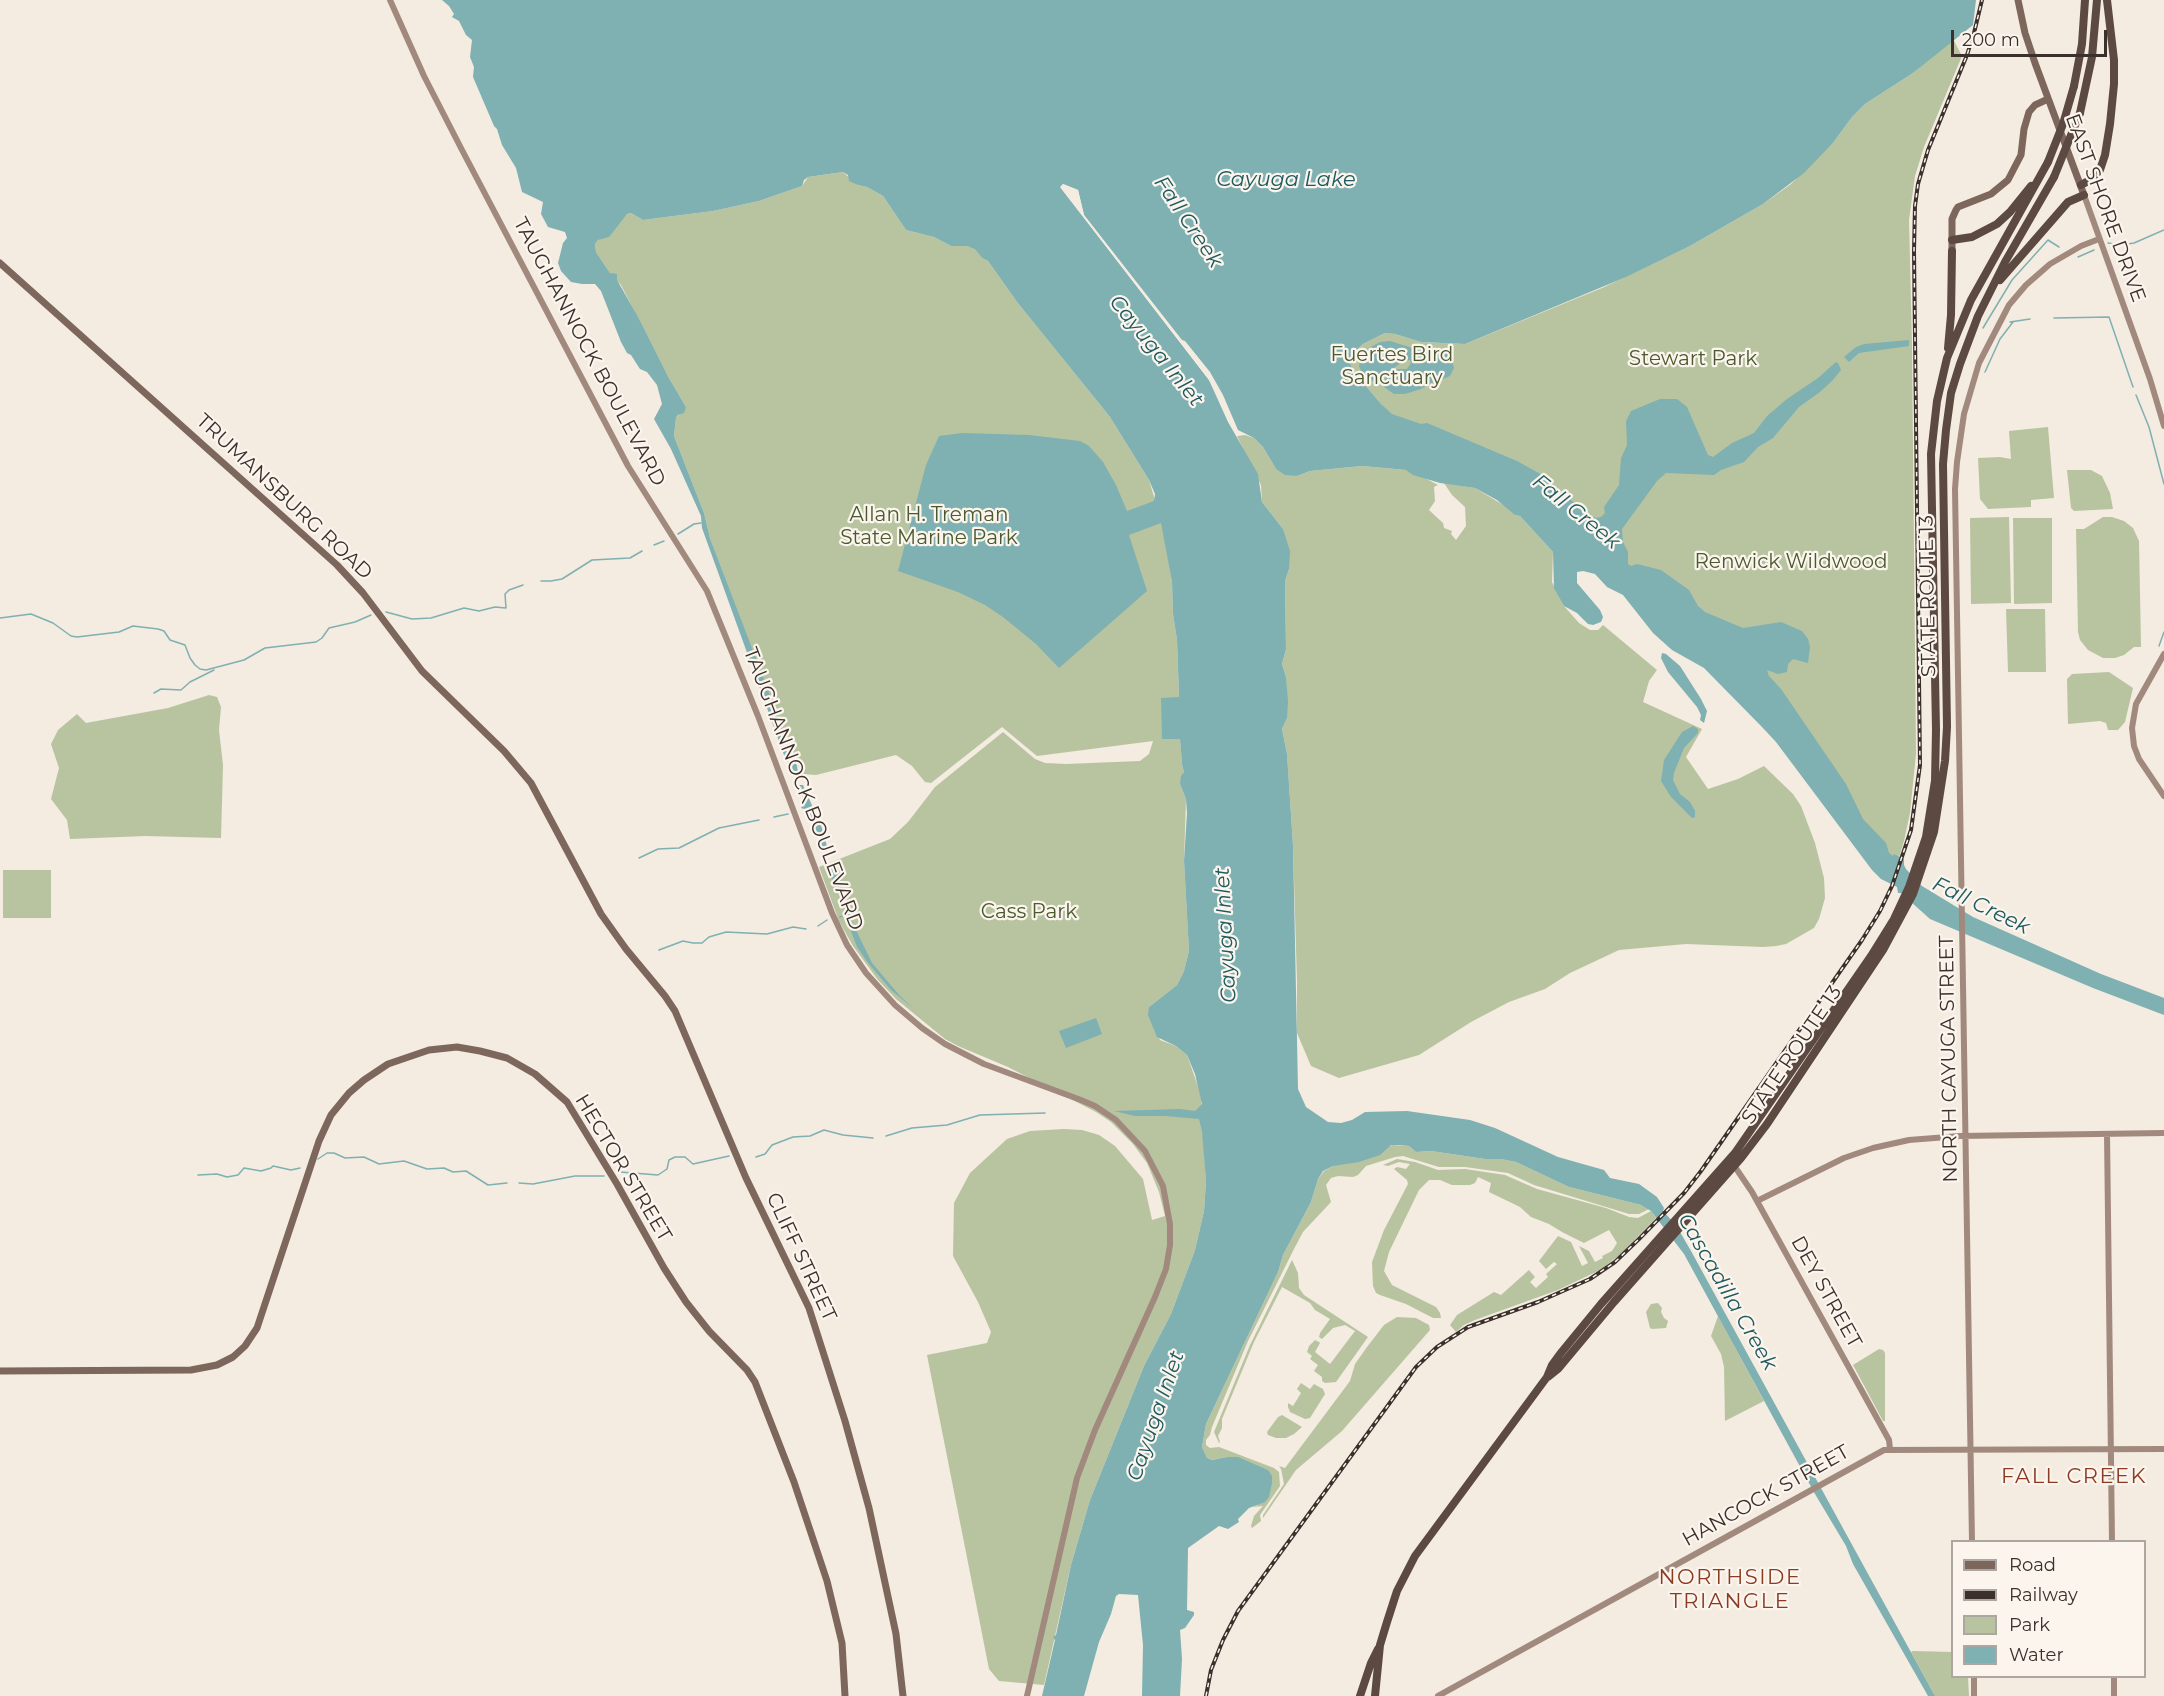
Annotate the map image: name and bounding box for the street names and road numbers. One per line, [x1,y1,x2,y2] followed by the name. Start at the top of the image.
[2060,111,2150,305] street label: EAST SHORE DRIVE
[508,214,670,490] street label: TAUGHANNOCK BOULEVARD
[191,409,377,585] street label: TRUMANSBURG ROAD
[1915,515,1941,677] street label: STATE ROUTE 13
[738,644,868,934] street label: TAUGHANNOCK BOULEVARD
[1935,935,1963,1183] street label: NORTH CAYUGA STREET
[1737,981,1847,1129] street label: STATE ROUTE 13
[570,1090,676,1246] street label: HECTOR STREET
[761,1189,841,1325] street label: CLIFF STREET
[1785,1232,1867,1352] street label: DEY STREET
[1678,1440,1854,1552] street label: HANCOCK STREET

